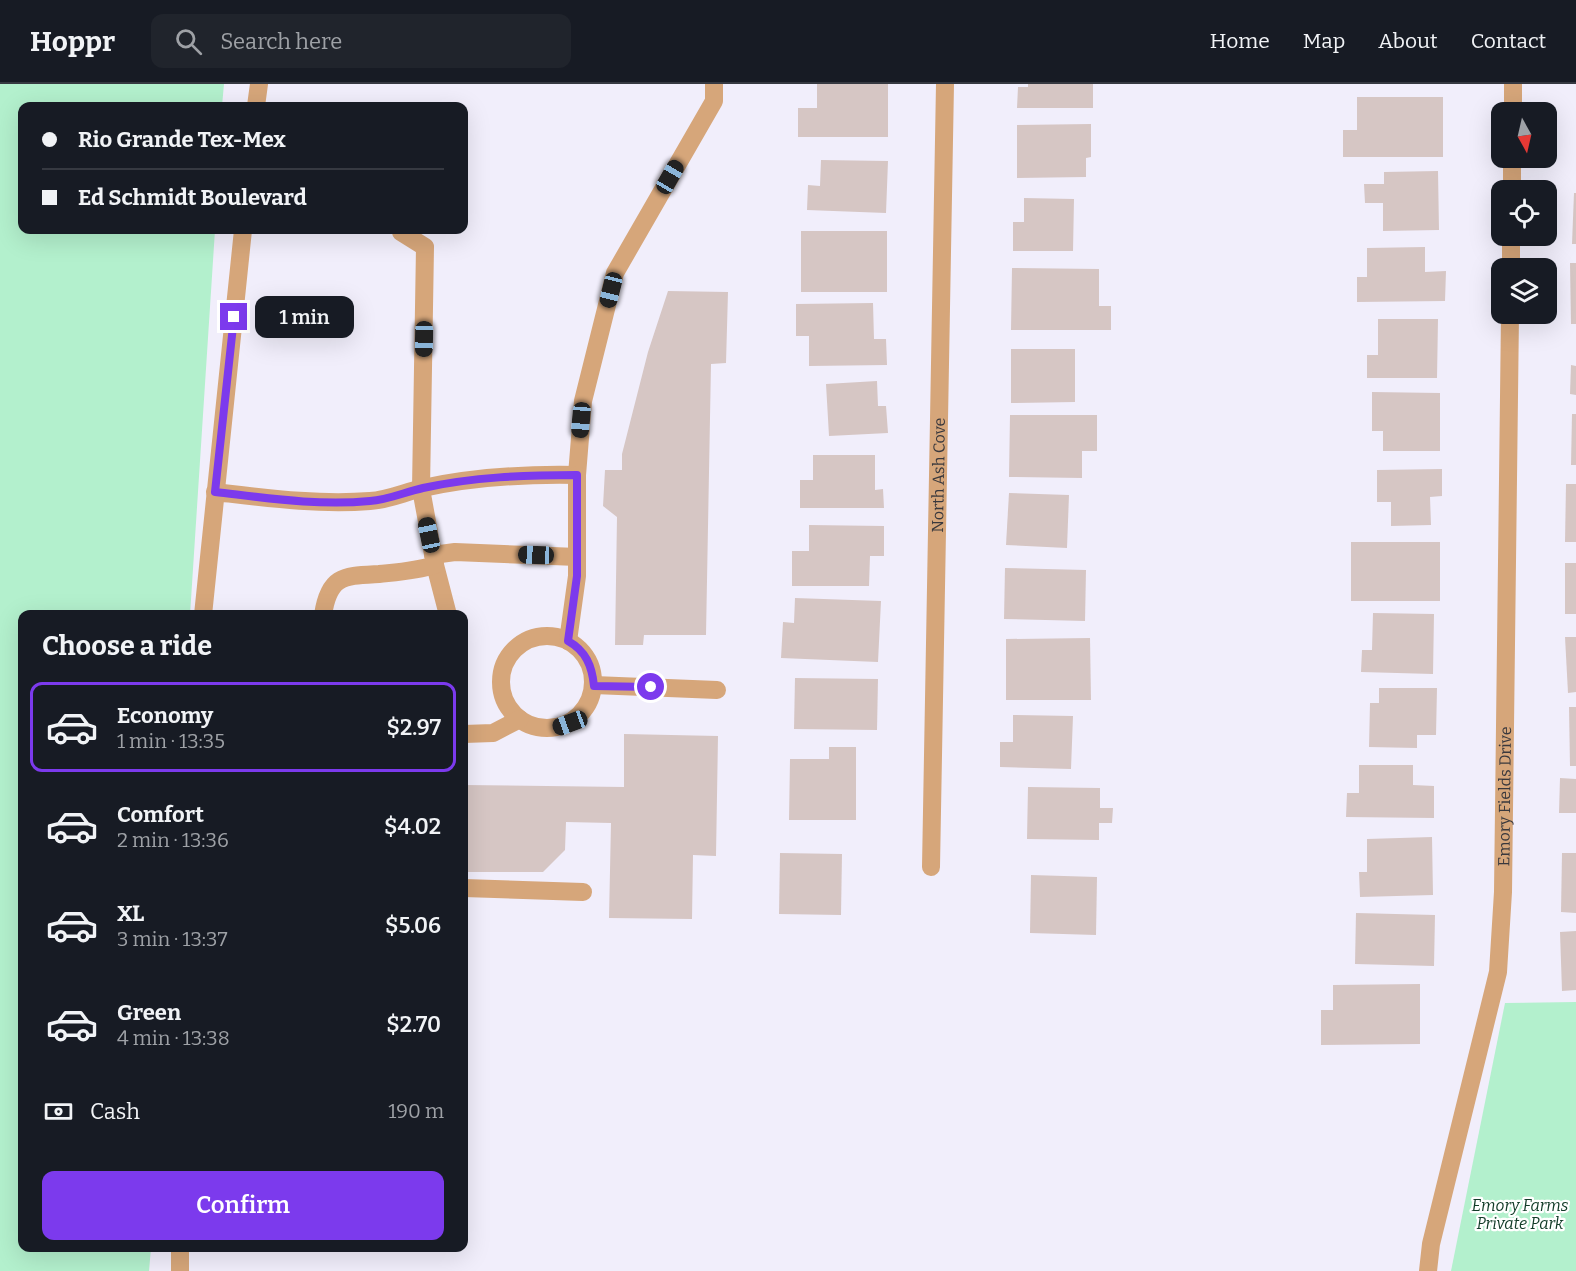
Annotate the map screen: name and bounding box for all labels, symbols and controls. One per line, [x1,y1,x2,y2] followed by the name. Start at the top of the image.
[151,14,571,68] search box
[30,25,115,58] text: Hoppr
[172,25,205,58] icon: search
[220,28,342,55] text: Search here
[1210,28,1270,54] text: Home
[1303,28,1345,54] text: Map
[1378,28,1438,54] text: About
[1471,28,1546,54] text: Contact
[1491,102,1557,168] north arrow
[1491,102,1557,324] map controls
[78,126,286,153] text: Rio Grande Tex-Mex
[653,157,687,197] car
[1491,180,1557,246] button: locate
[78,184,307,211] text: Ed Schmidt Boulevard
[1491,258,1557,324] button: layers
[598,270,624,310] car
[255,296,354,338] callout: 1 min
[220,303,247,330] route end
[279,305,330,329] text: 1 min
[415,321,433,357] car
[570,401,592,439] car
[927,417,949,533] street label: North Ash Cove
[416,516,442,554] car
[518,545,554,565] car
[42,630,212,662] text: Choose a ride
[637,673,664,700] route start
[45,700,99,754] icon: car
[117,702,213,729] text: Economy
[550,708,590,738] car
[387,714,441,741] text: $2.97
[1494,726,1515,867] street label: Emory Fields Drive
[117,729,225,753] text: 1 min · 13:35
[45,799,99,853] icon: car
[117,801,204,828] text: Comfort
[384,813,441,840] text: $4.02
[117,828,229,852] text: 2 min · 13:36
[45,898,99,952] icon: car
[117,900,144,927] text: XL
[385,912,441,939] text: $5.06
[117,927,228,951] text: 3 min · 13:37
[45,997,99,1051] icon: car
[117,999,181,1026] text: Green
[386,1011,441,1038] text: $2.70
[117,1026,230,1050] text: 4 min · 13:38
[42,1095,75,1128] icon: cash
[90,1098,140,1125] text: Cash
[388,1099,444,1123] text: 190 m
[42,1171,444,1240] button: Confirm
[1472,1196,1569,1233] park label: Emory Farms Private Park

